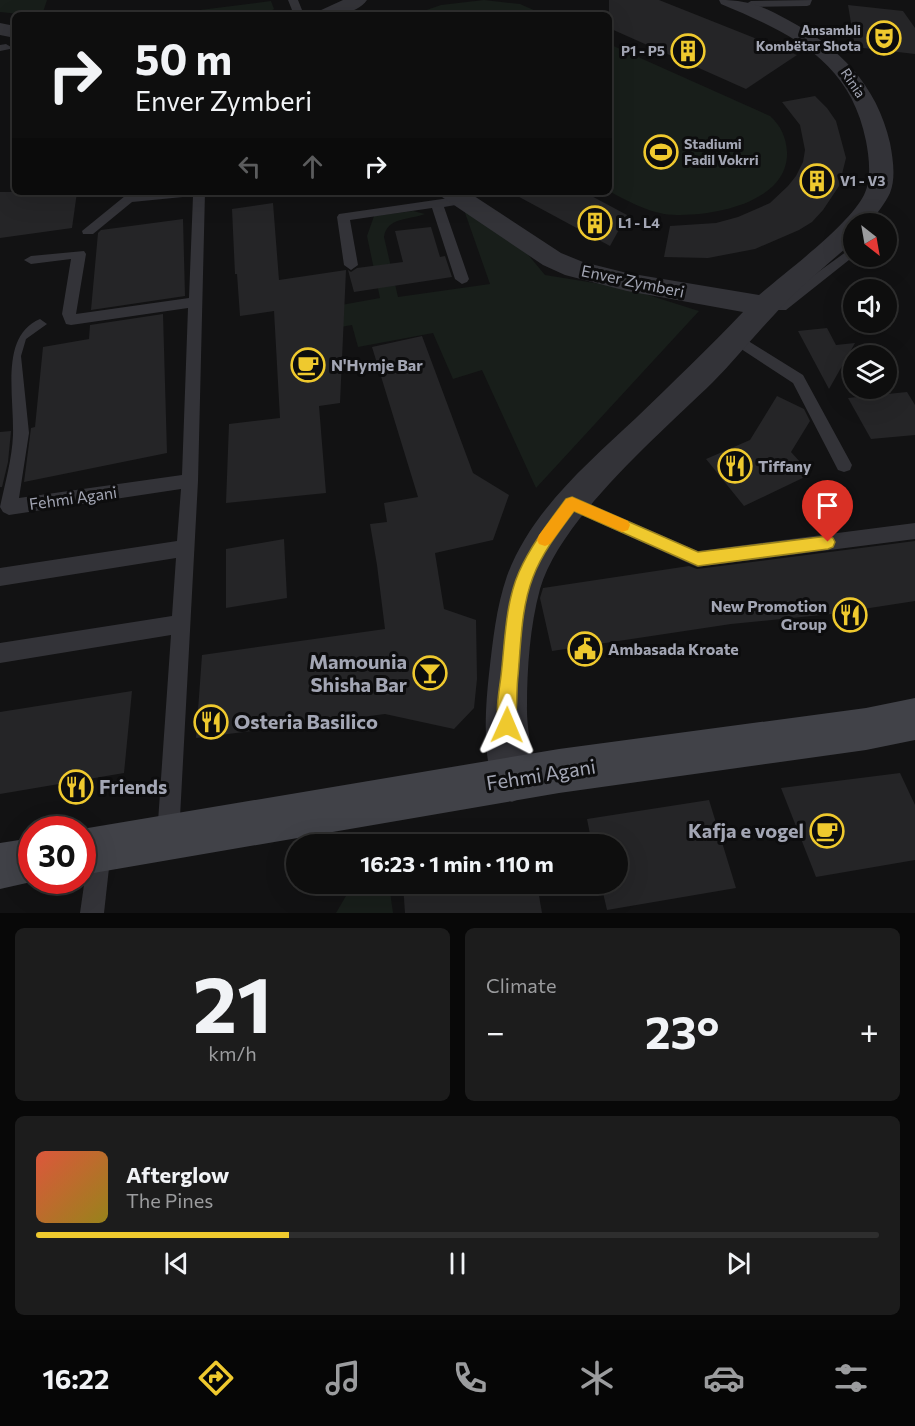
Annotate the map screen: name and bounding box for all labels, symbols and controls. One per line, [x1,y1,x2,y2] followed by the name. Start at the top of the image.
[866,20,902,56] theatre icon: Ansambli Kombëtar Shota
[756,21,861,54] place label: Ansambli Kombëtar Shota
[135,32,232,84] text: 50 m
[670,33,706,69] building icon: P1 - P5
[36,36,114,114] icon: right
[621,42,665,59] place label: P1 - P5
[837,65,869,101] street label: Rinia
[135,84,312,117] text: Enver Zymberi
[643,134,679,170] sports icon: Stadiumi Fadil Vokrri
[684,135,759,168] place label: Stadiumi Fadil Vokrri
[233,150,266,183] icon: left
[296,150,329,183] icon: ahead
[359,150,392,183] icon: right
[799,163,835,199] building icon: V1 - V3
[840,172,886,189] place label: V1 - V3
[577,205,613,241] building icon: L1 - L4
[843,213,897,267] north arrow
[843,213,897,399] map controls
[618,214,660,231] place label: L1 - L4
[580,260,686,301] street label: Enver Zymberi
[843,279,897,333] button: sound
[843,345,897,399] button: layers
[290,347,326,383] cafe icon: N'Hymje Bar
[331,355,423,374] place label: N'Hymje Bar
[717,448,753,484] restaurant icon: Tiffany
[758,456,812,475] place label: Tiffany
[802,480,853,542] pin
[28,482,118,513] street label: Fehmi Agani
[811,489,844,522] icon: arrive
[711,596,827,633] place label: New Promotion Group
[832,597,868,633] restaurant icon: New Promotion Group
[567,631,603,667] public building icon: Ambasada Kroate
[608,639,739,658] place label: Ambasada Kroate
[309,649,407,696] place label: Mamounia Shisha Bar
[412,655,448,691] bar icon: Mamounia Shisha Bar
[475,693,539,757] position arrow
[193,704,229,740] restaurant icon: Osteria Basilico
[234,709,378,733] place label: Osteria Basilico
[484,754,597,795] street label: Fehmi Agani
[58,769,94,805] restaurant icon: Friends
[99,774,167,798] place label: Friends
[809,813,845,849] cafe icon: Kafja e vogel
[18,816,96,894] speed limit sign: 30
[688,818,804,842] place label: Kafja e vogel
[360,850,554,877] text: 16:23 · 1 min · 110 m
[193,954,272,1049] text: 21
[486,973,556,997] text: Climate
[645,1003,719,1058] text: 23°
[486,1010,505,1051] text: −
[860,1010,879,1051] text: +
[208,1041,257,1065] text: km/h
[126,1161,229,1188] text: Afterglow
[126,1188,213,1212] text: The Pines
[160,1247,193,1280] icon: previous
[441,1247,474,1280] icon: pause
[722,1247,755,1280] icon: next
[195,1357,237,1399] icon: directions
[322,1357,364,1399] icon: music
[449,1357,491,1399] icon: phone
[576,1357,618,1399] icon: climate
[703,1357,745,1399] icon: car
[830,1357,872,1399] icon: filters
[43,1362,109,1395] text: 16:22

